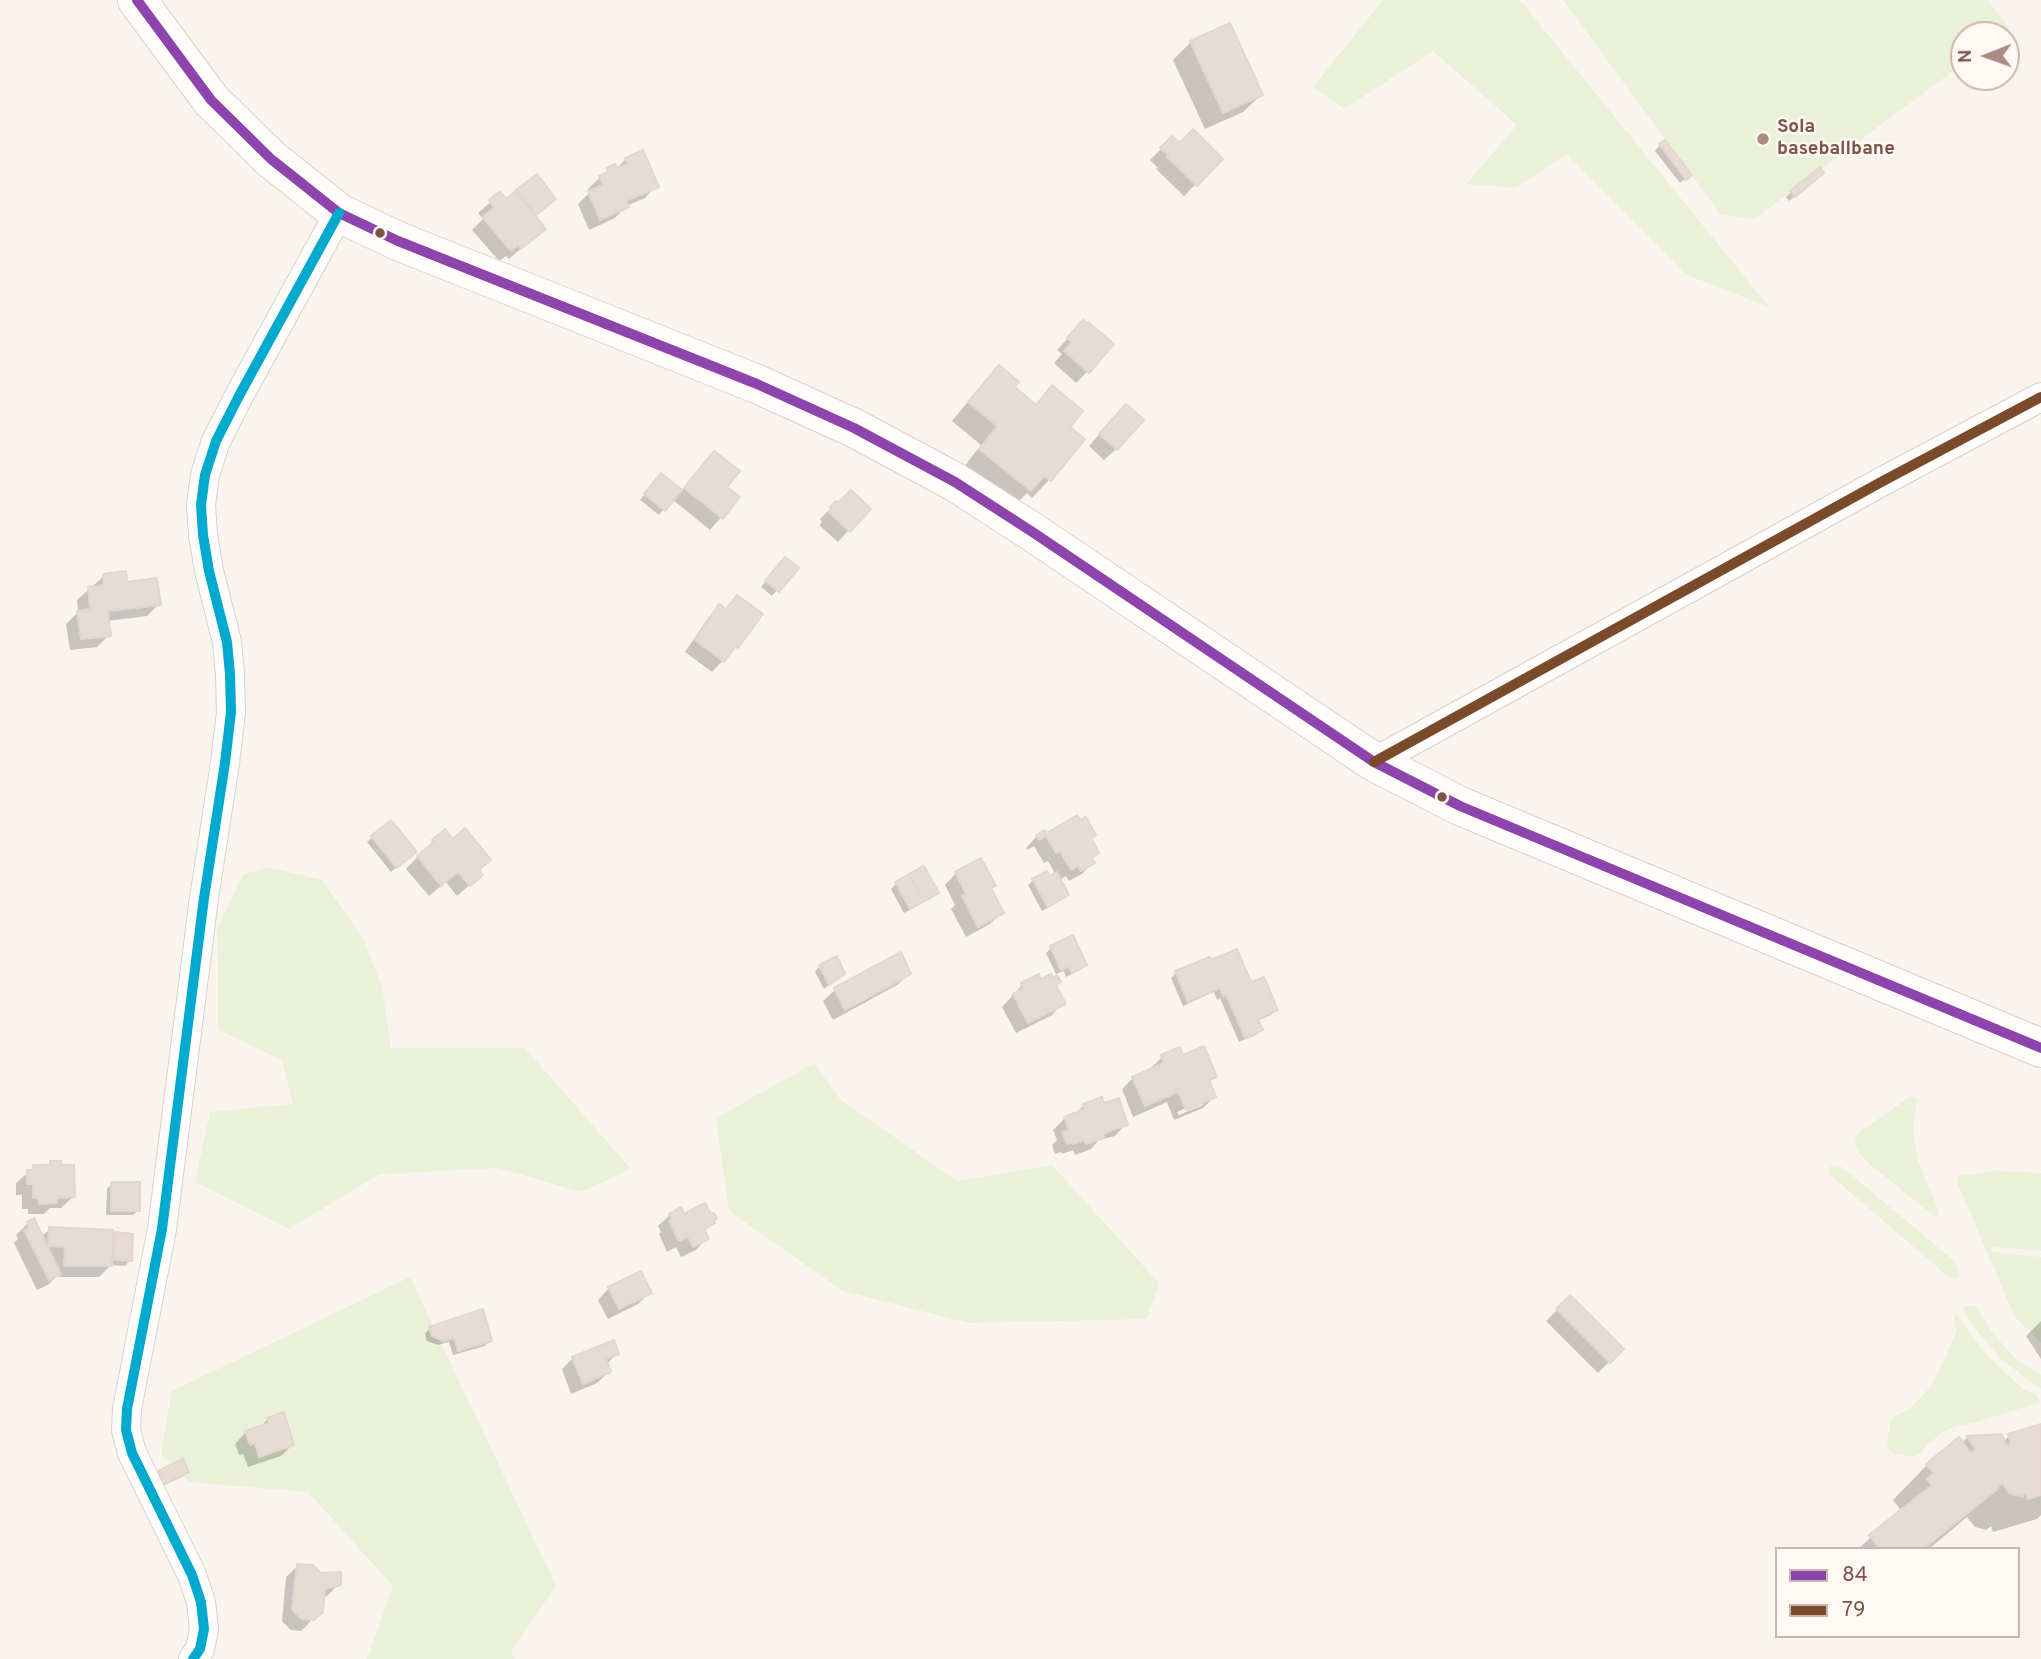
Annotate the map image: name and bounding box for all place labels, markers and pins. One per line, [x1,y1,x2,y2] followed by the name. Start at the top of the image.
[1777,117,1895,161] place label: Sola baseballbane
[1755,131,1771,147] marker: Sola baseballbane
[373,226,387,240] unlabelled marker
[1435,790,1449,804] unlabelled marker

